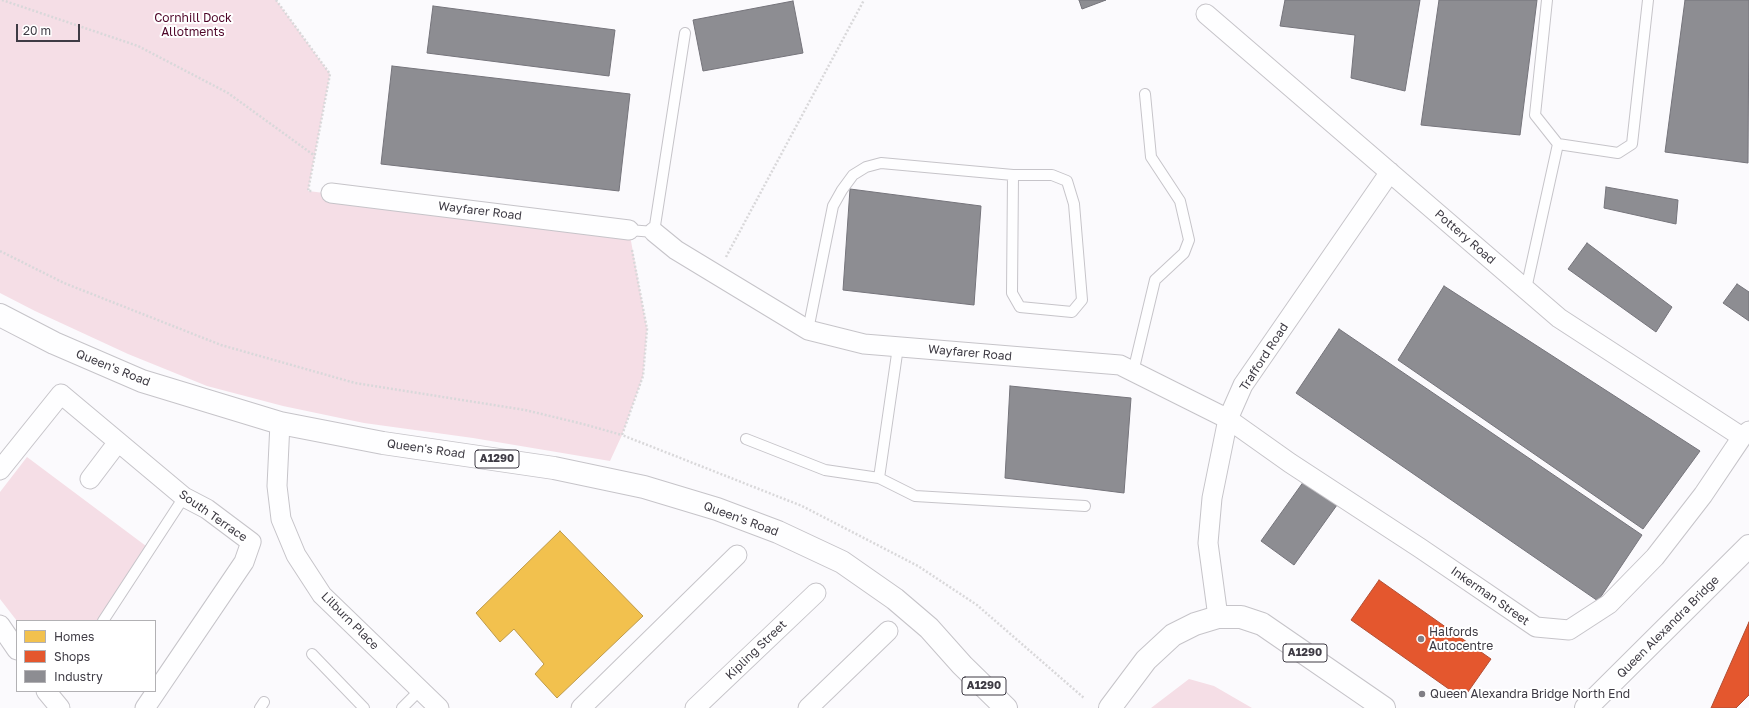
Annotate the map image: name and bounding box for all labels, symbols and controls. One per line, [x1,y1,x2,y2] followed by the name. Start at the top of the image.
[154,11,232,39] park label: Cornhill Dock Allotments
[18,16,82,42] scale bar
[23,23,51,38] text: 20 m
[437,199,523,223] street label: Wayfarer Road
[1432,207,1498,267] street label: Pottery Road
[1237,320,1291,394] street label: Trafford Road
[928,342,1012,364] street label: Wayfarer Road
[74,347,152,389] street label: Queen's Road
[386,436,466,462] street label: Queen's Road
[475,450,519,468] road number: A1290
[176,487,250,545] street label: South Terrace
[702,499,780,539] street label: Queen's Road
[1448,564,1532,628] street label: Inkerman Street
[1614,573,1722,681] street label: Queen Alexandra Bridge
[318,589,382,653] street label: Lilburn Place
[723,617,789,683] street label: Kipling Street
[16,620,156,692] legend
[1429,625,1493,653] place label: Halfords Autocentre
[54,629,94,644] text: Homes
[1416,634,1426,644] marker: Halfords Autocentre
[1283,644,1327,662] road number: A1290
[54,649,90,664] text: Shops
[54,669,103,684] text: Industry
[962,677,1006,695] road number: A1290
[1430,687,1630,701] place label: Queen Alexandra Bridge North End
[1417,689,1427,699] marker: Queen Alexandra Bridge North End

